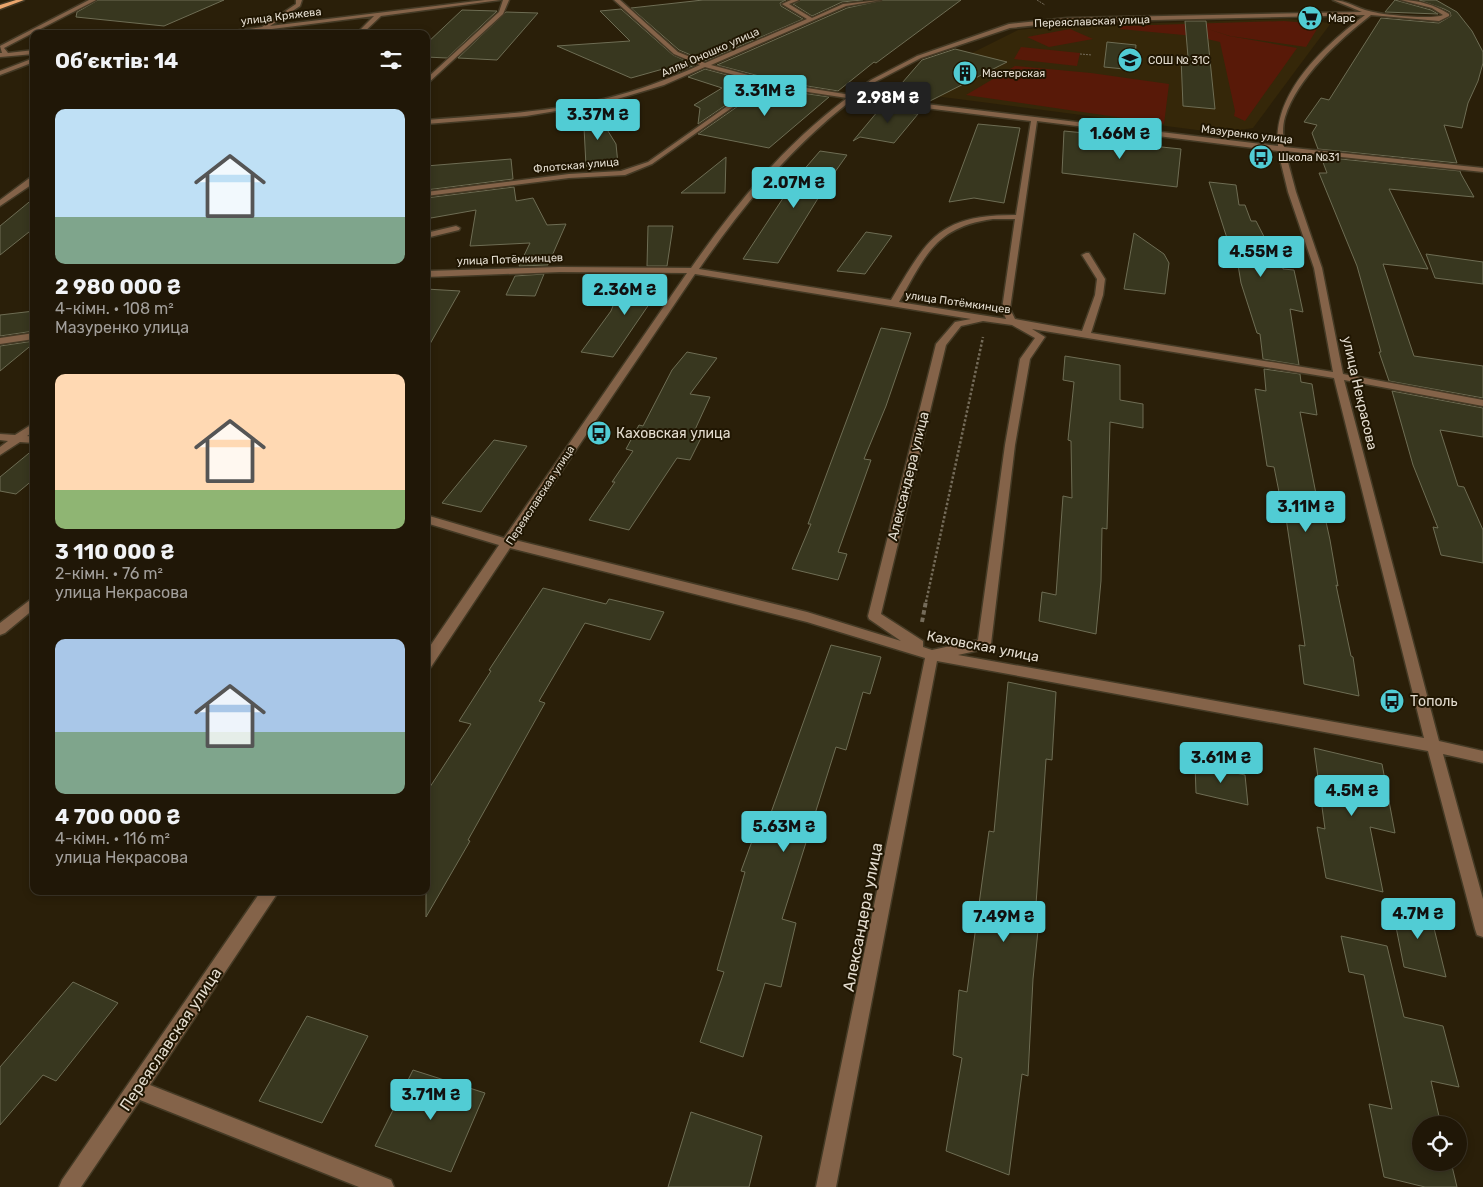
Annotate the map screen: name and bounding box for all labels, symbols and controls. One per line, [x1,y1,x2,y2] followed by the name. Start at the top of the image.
[240,5,322,28] street label: улица Кряжева
[1297,5,1323,31] supermarket icon: Марс
[1328,12,1355,25] place label: Марс
[1034,13,1150,30] street label: Переяславская улица
[659,25,761,80] street label: Аллы Оношко улица
[377,46,405,74] icon: filters
[1117,47,1143,73] school or university icon: СОШ № 31С
[55,48,178,73] text: Об’єктів: 14
[1148,54,1210,67] place label: СОШ № 31С
[952,60,978,86] building icon: Мастерская
[982,67,1045,80] place label: Мастерская
[719,74,811,117] pin: 3.31M ₴
[735,81,795,100] text: 3.31M ₴
[842,82,934,124] pin: 2.98M ₴
[857,88,919,107] text: 2.98M ₴
[552,98,644,141] pin: 3.37M ₴
[567,105,629,124] text: 3.37M ₴
[1074,118,1166,160] pin: 1.66M ₴
[1200,122,1293,147] street label: Мазуренко улица
[1090,124,1150,143] text: 1.66M ₴
[185,141,275,231] icon: home
[1248,144,1274,170] bus stop icon: Школа №31
[1278,151,1339,164] place label: Школа №31
[533,155,620,176] street label: Флотская улица
[748,166,840,209] pin: 2.07M ₴
[763,173,825,192] text: 2.07M ₴
[1215,236,1307,278] pin: 4.55M ₴
[1229,242,1293,261] text: 4.55M ₴
[457,251,563,268] street label: улица Потёмкинцев
[55,274,181,299] text: 2 980 000 ₴
[579,274,671,316] pin: 2.36M ₴
[593,280,657,299] text: 2.36M ₴
[904,289,1011,316] street label: улица Потёмкинцев
[55,299,174,318] text: 4-кімн. · 108 m²
[55,318,189,337] text: Мазуренко улица
[1338,334,1381,452] street label: улица Некрасова
[185,406,275,496] icon: home
[884,410,933,542] street label: Александера улица
[586,420,612,446] bus stop icon: Каховская улица
[616,425,730,442] place label: Каховская улица
[503,443,577,547] street label: Переяславская улица
[1260,490,1352,533] pin: 3.11M ₴
[1277,497,1335,516] text: 3.11M ₴
[55,539,175,564] text: 3 110 000 ₴
[55,564,163,583] text: 2-кімн. · 76 m²
[55,583,188,602] text: улица Некрасова
[925,627,1041,666] street label: Каховская улица
[185,671,275,761] icon: home
[1379,688,1405,714] bus stop icon: Тополь
[1410,693,1457,710] place label: Тополь
[1175,742,1267,784] pin: 3.61M ₴
[1191,748,1251,767] text: 3.61M ₴
[1311,774,1393,817] pin: 4.5M ₴
[1325,781,1379,800] text: 4.5M ₴
[55,804,180,829] text: 4 700 000 ₴
[738,810,830,853] pin: 5.63M ₴
[752,817,816,836] text: 5.63M ₴
[55,829,170,848] text: 4-кімн. · 116 m²
[839,841,886,993] street label: Александера улица
[55,848,188,867] text: улица Некрасова
[1377,898,1459,940] pin: 4.7M ₴
[958,900,1050,943] pin: 7.49M ₴
[1392,904,1444,923] text: 4.7M ₴
[973,907,1035,926] text: 7.49M ₴
[115,964,225,1114] street label: Переяславская улица
[385,1078,477,1121] pin: 3.71M ₴
[401,1085,461,1104] text: 3.71M ₴
[1412,1116,1467,1171] map controls
[1412,1116,1467,1171] button: locate

